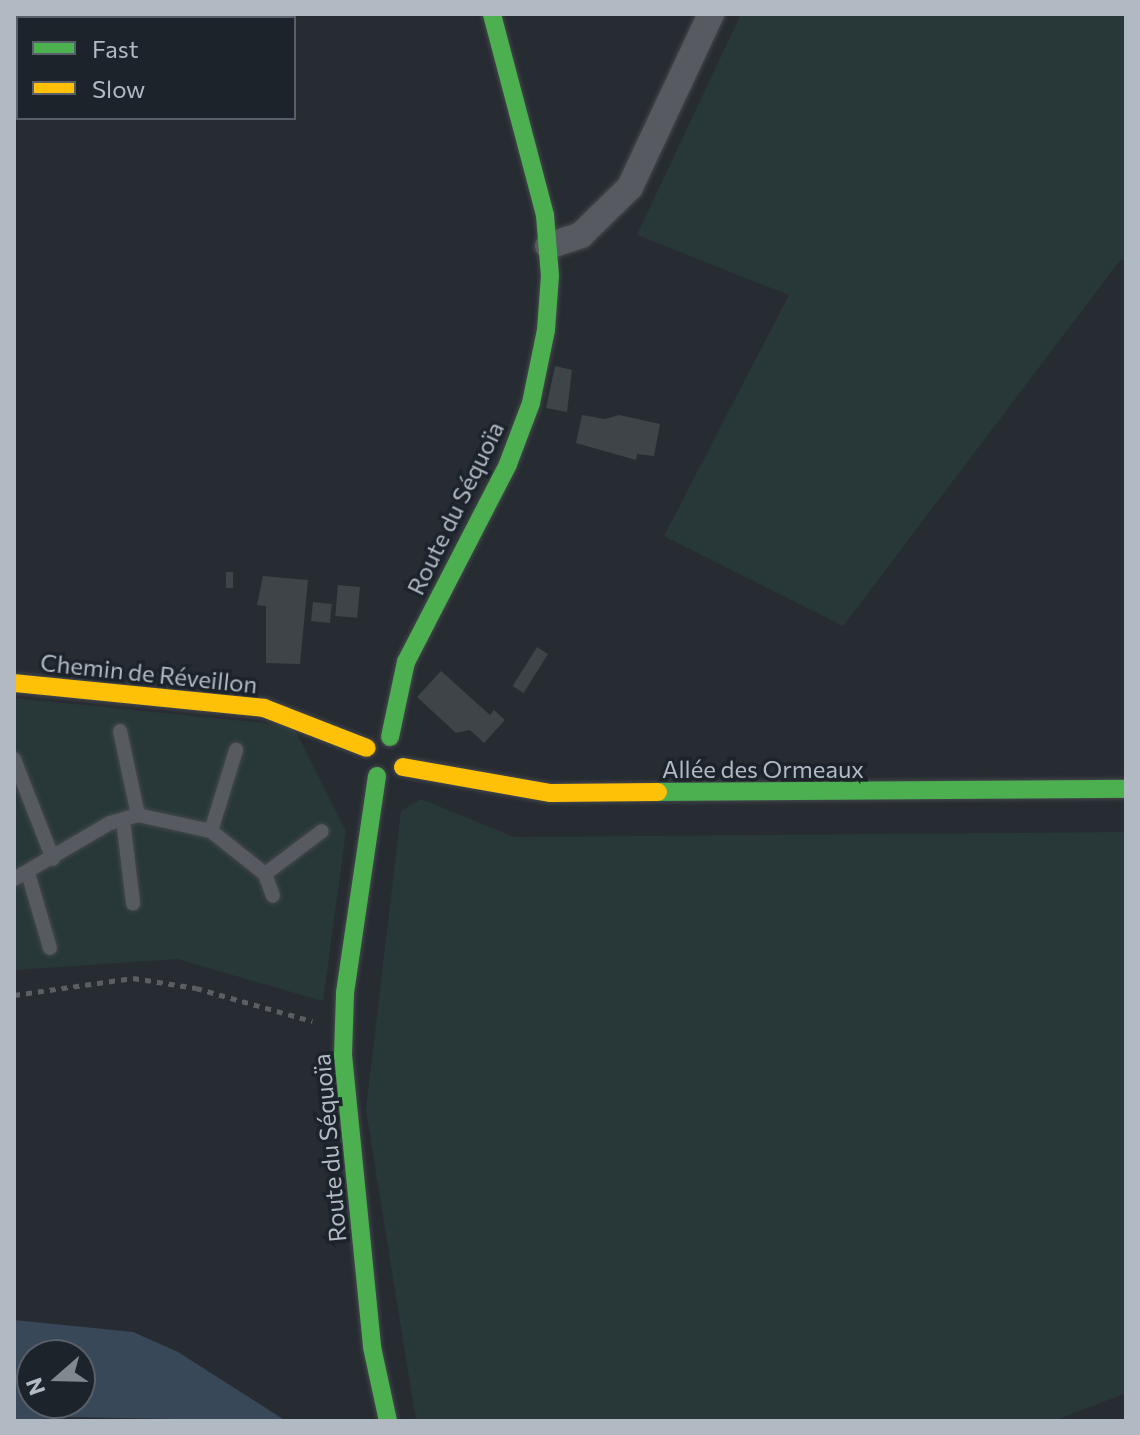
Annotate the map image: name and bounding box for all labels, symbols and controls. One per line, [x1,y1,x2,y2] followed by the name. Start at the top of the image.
[16,16,296,120] legend
[92,34,139,63] text: Fast
[92,74,145,103] text: Slow
[401,417,509,599] street label: Route du Séquoïa
[39,647,259,699] street label: Chemin de Réveillon
[662,755,864,783] street label: Allée des Ormeaux
[306,1053,352,1243] street label: Route du Séquoïa
[16,1339,96,1419] north arrow
[19,1374,50,1399] text: N

